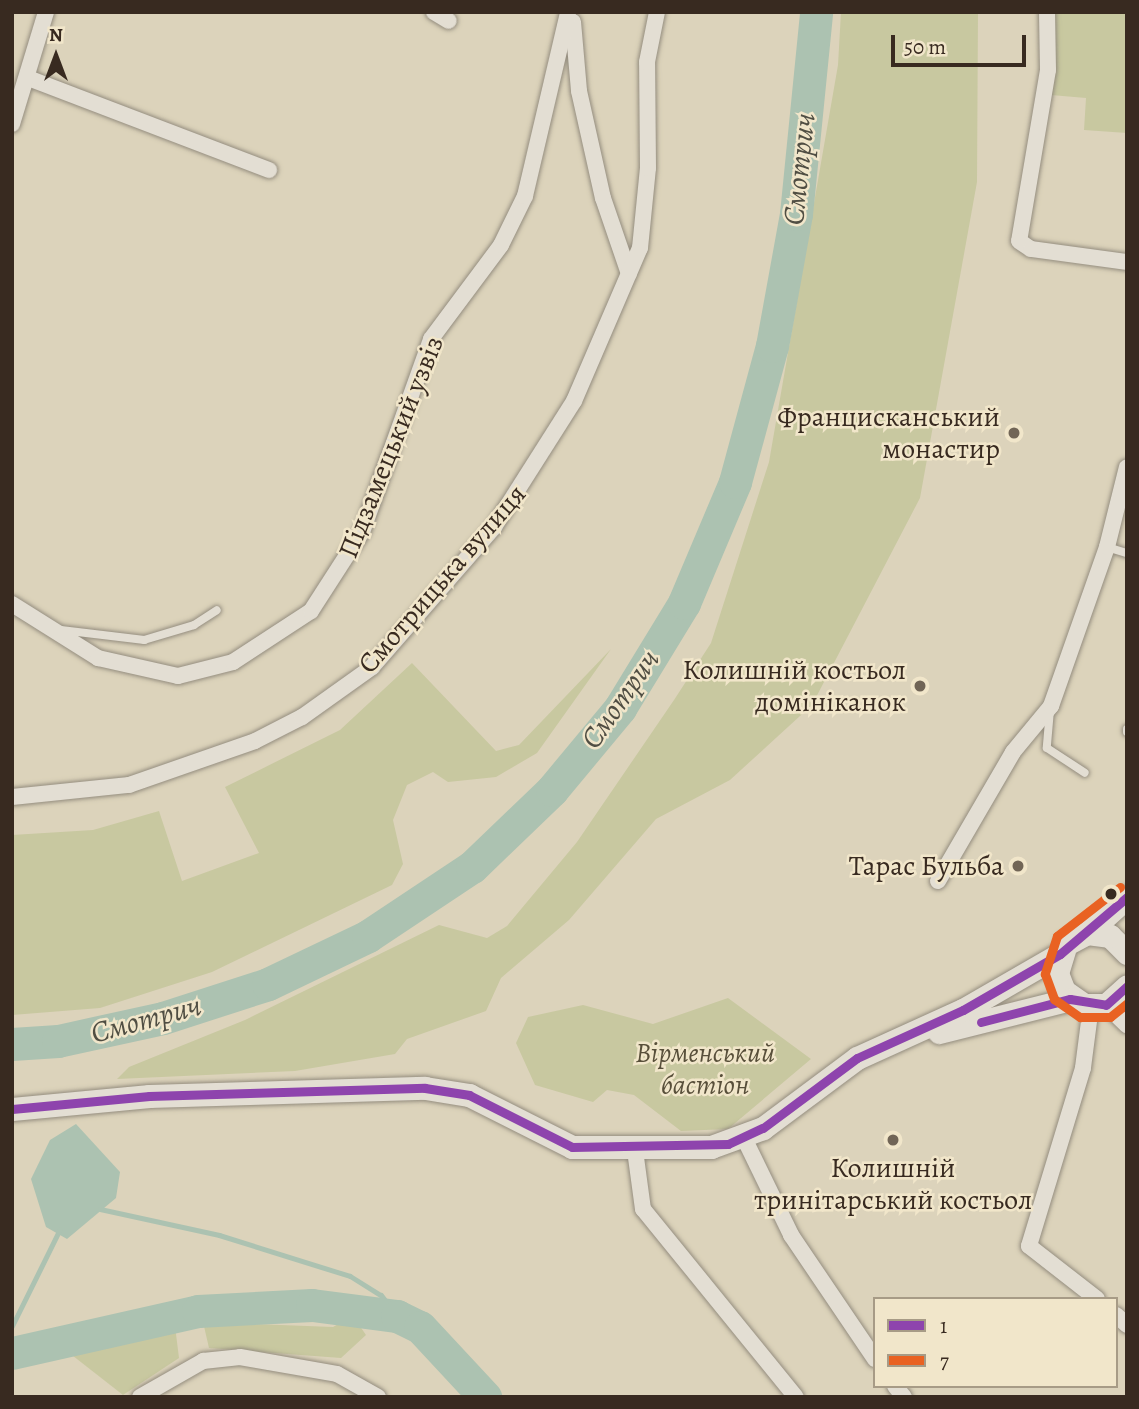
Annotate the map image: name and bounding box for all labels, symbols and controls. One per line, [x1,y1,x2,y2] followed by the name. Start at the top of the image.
[21,21,91,91] north arrow
[894,21,1029,65] scale bar
[49,22,63,48] text: N
[904,33,946,61] text: 50 m
[775,111,823,227] water label: Смотрич
[331,331,451,563] street label: Підзамецький узвіз
[777,400,1000,466] place label: Францисканський монастир
[1006,425,1022,441] marker: Францисканський монастир
[351,478,533,680] street label: Смотрицька вулиця
[573,643,667,755] water label: Смотрич
[682,653,906,719] place label: Колишній костьол домініканок
[912,678,928,694] marker: Колишній костьол домініканок
[849,849,1004,883] place label: Тарас Бульба
[1010,858,1026,874] marker: Тарас Бульба
[1104,887,1118,901] unlabelled marker
[87,987,205,1051] water label: Смотрич
[635,1036,775,1102] park label: Вірменський бастіон
[885,1132,901,1148] marker: Колишній тринітарський костьол
[754,1151,1032,1217] place label: Колишній тринітарський костьол
[873,1297,1118,1388] legend
[940,1312,947,1340] text: 1
[940,1347,949,1375] text: 7

